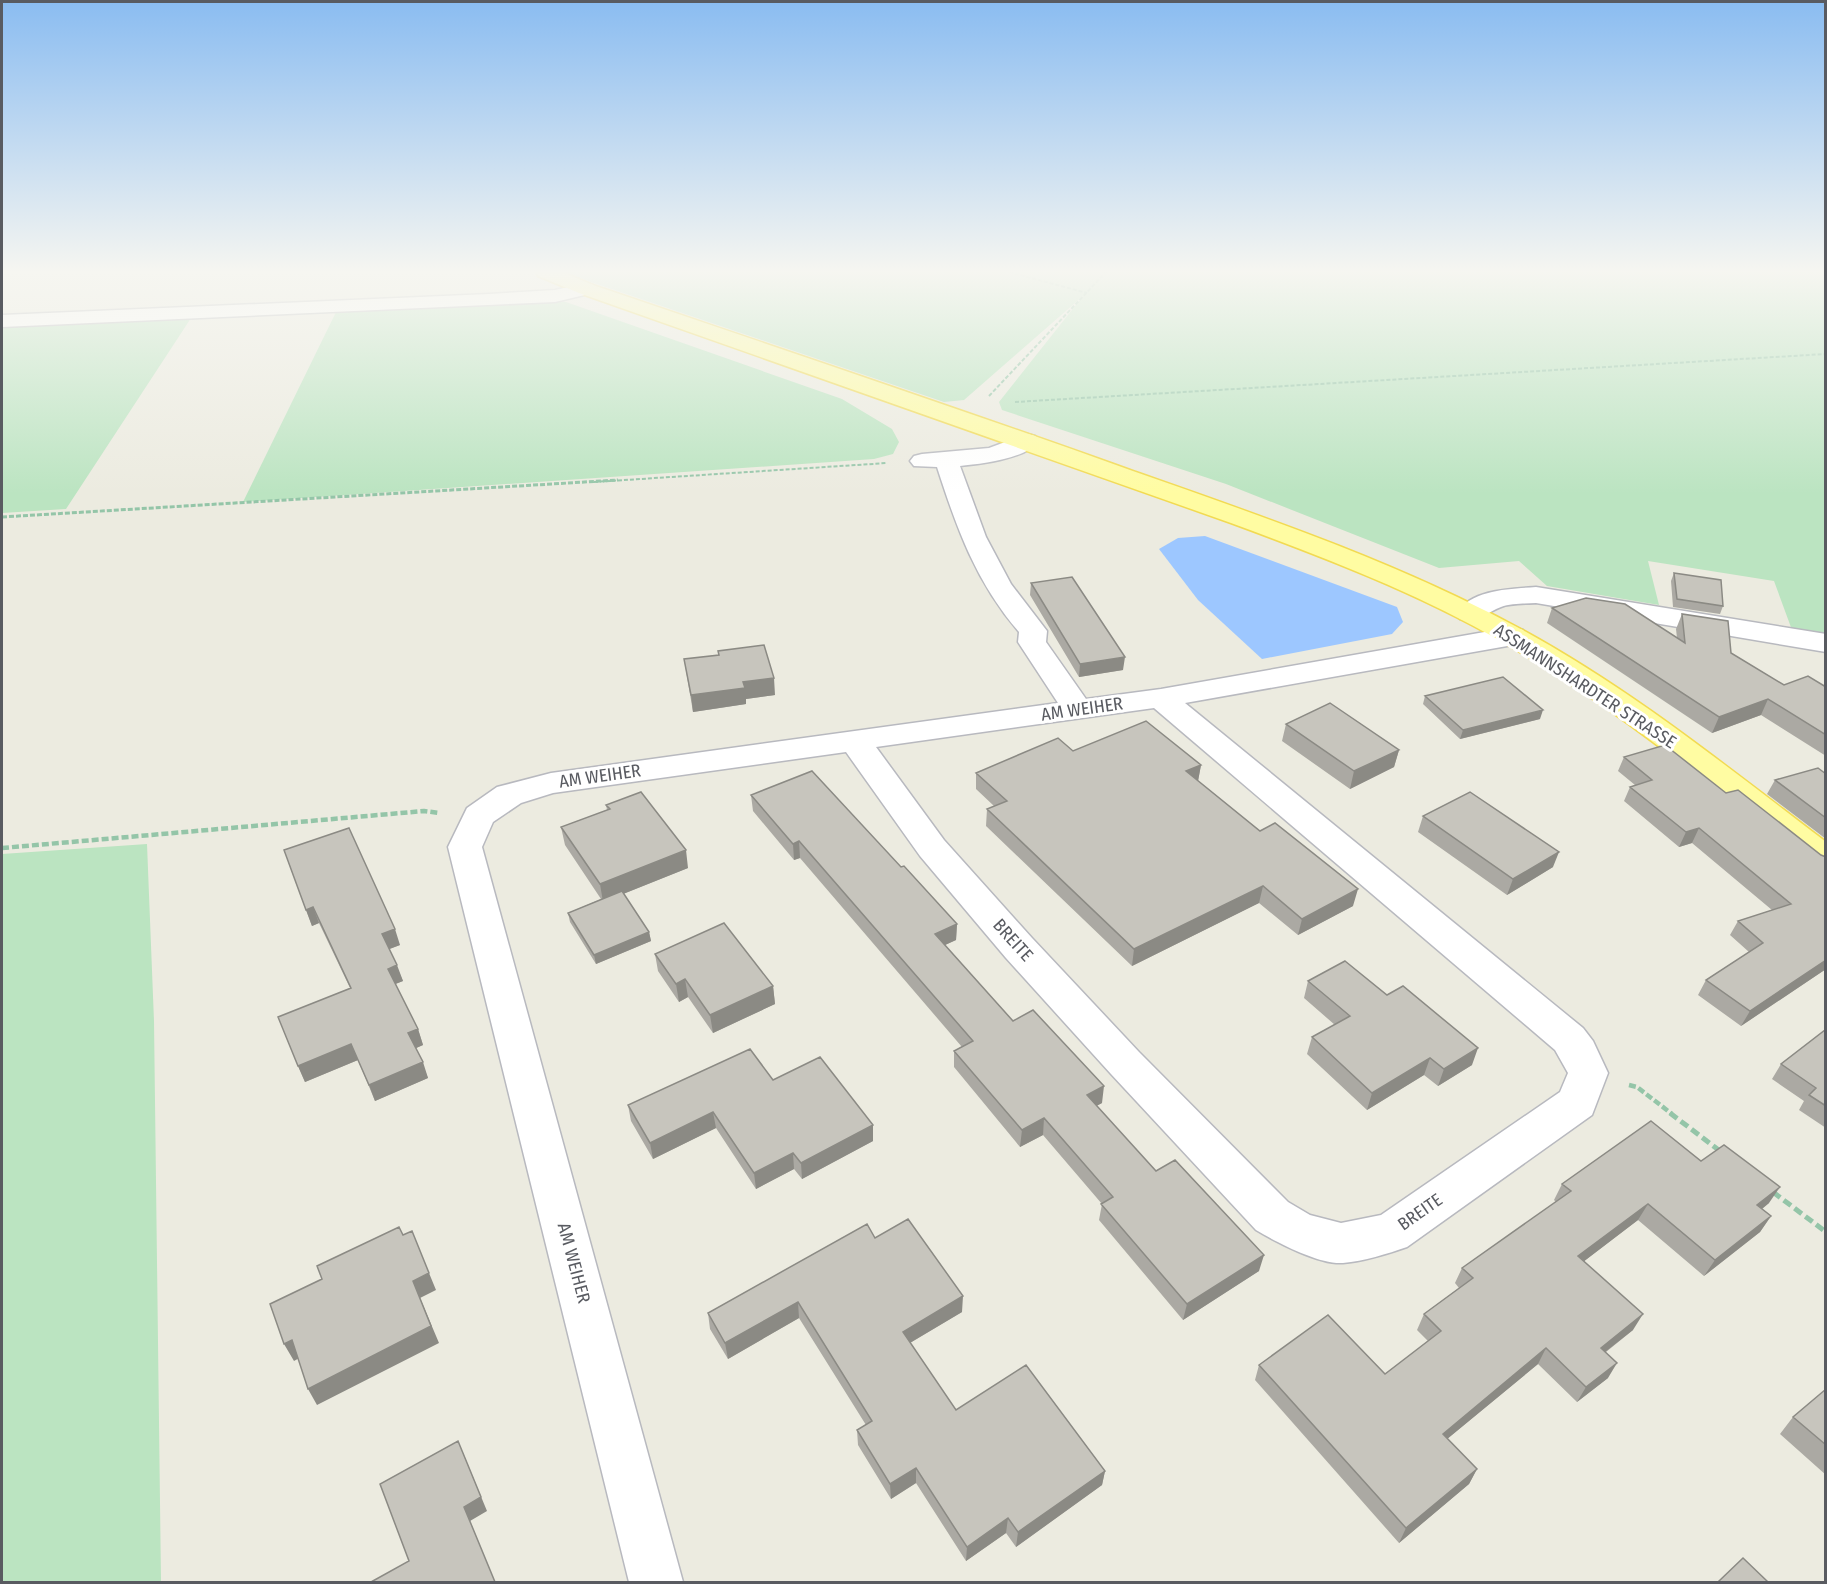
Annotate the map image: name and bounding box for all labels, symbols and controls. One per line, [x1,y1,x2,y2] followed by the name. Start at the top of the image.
[1490,619,1680,753] street label: ASSMANNSHARDTER STRASSE
[1040,692,1124,726] street label: AM WEIHER
[558,759,642,793] street label: AM WEIHER
[988,914,1038,966] street label: BREITE
[1393,1189,1447,1235] street label: BREITE
[553,1220,595,1306] street label: AM WEIHER

